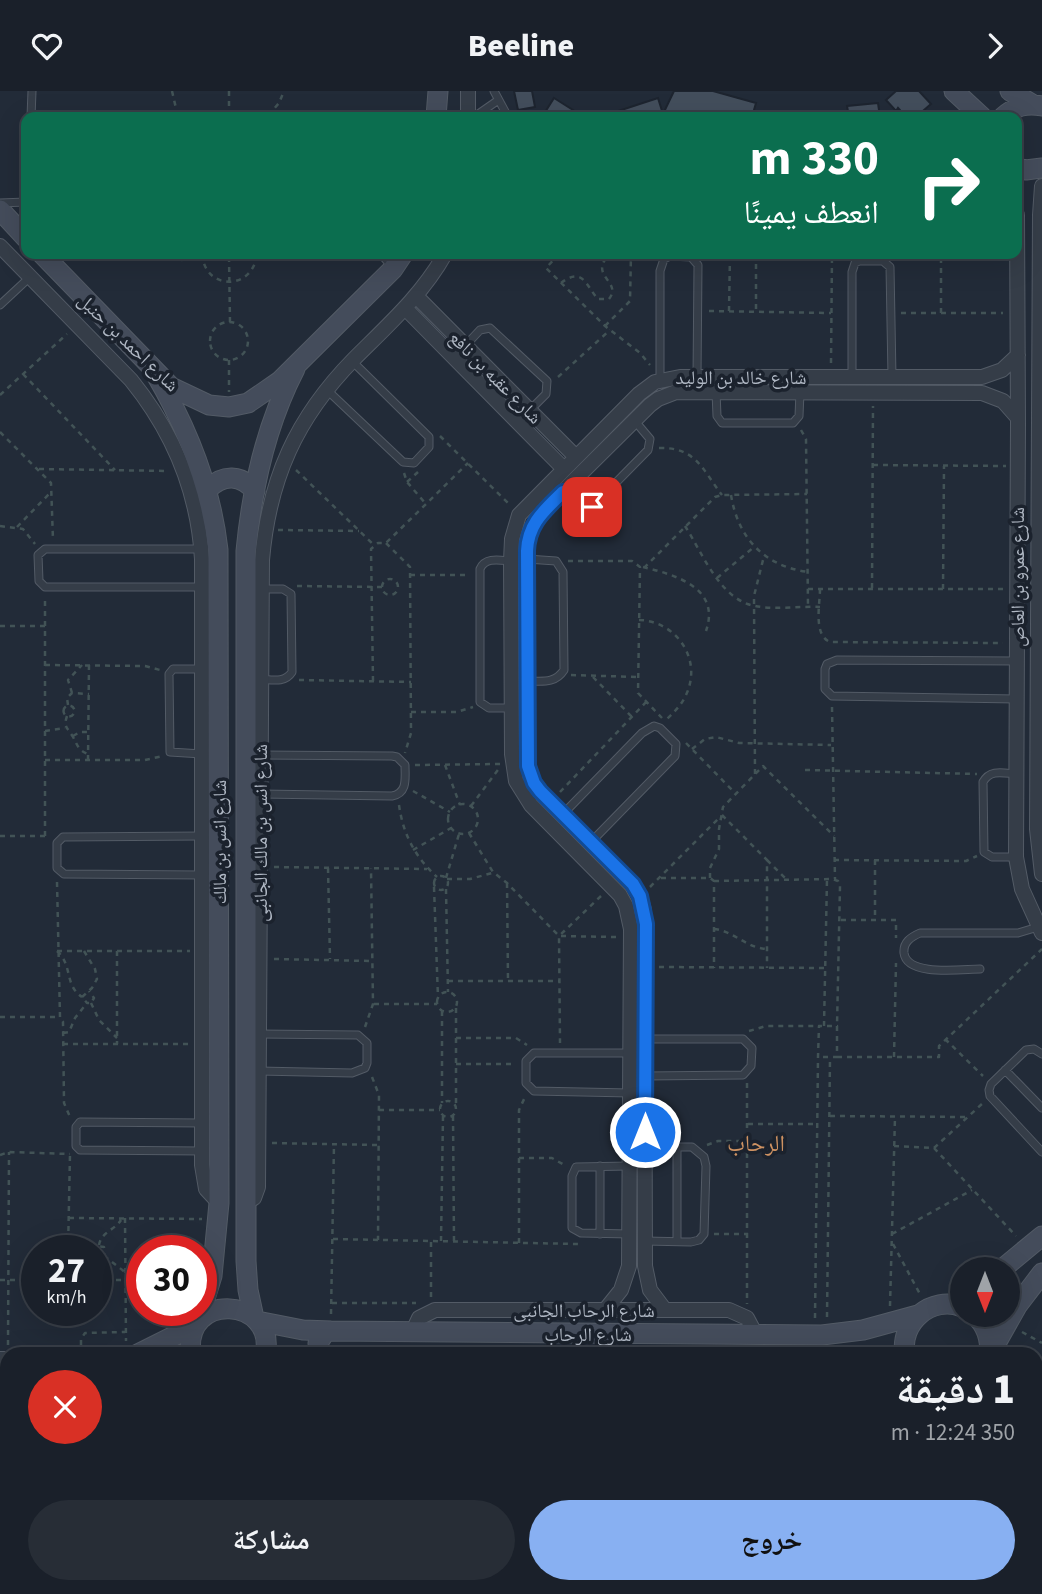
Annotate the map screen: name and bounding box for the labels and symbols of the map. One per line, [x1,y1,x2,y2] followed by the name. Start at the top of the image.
[71,288,185,399] street label: شارع احمد بن حنبل
[442,325,548,431] street label: شارع عقبه بن نافع
[675,365,807,392] street label: شارع خالد بن الوليد
[562,477,622,537] pin
[1005,507,1032,647] street label: شارع عمرو بن العاص
[248,744,275,922] street label: شارع انس بن مالك الجانبى
[207,780,234,904] street label: شارع انس بن مالك
[608,1095,682,1169] position arrow
[727,1127,785,1160] district label: الرحاب
[126,1235,217,1326] speed limit sign: 30
[950,1257,1020,1327] north arrow
[513,1298,655,1325] street label: شارع الرحاب الجانبى
[544,1322,632,1349] street label: شارع الرحاب

